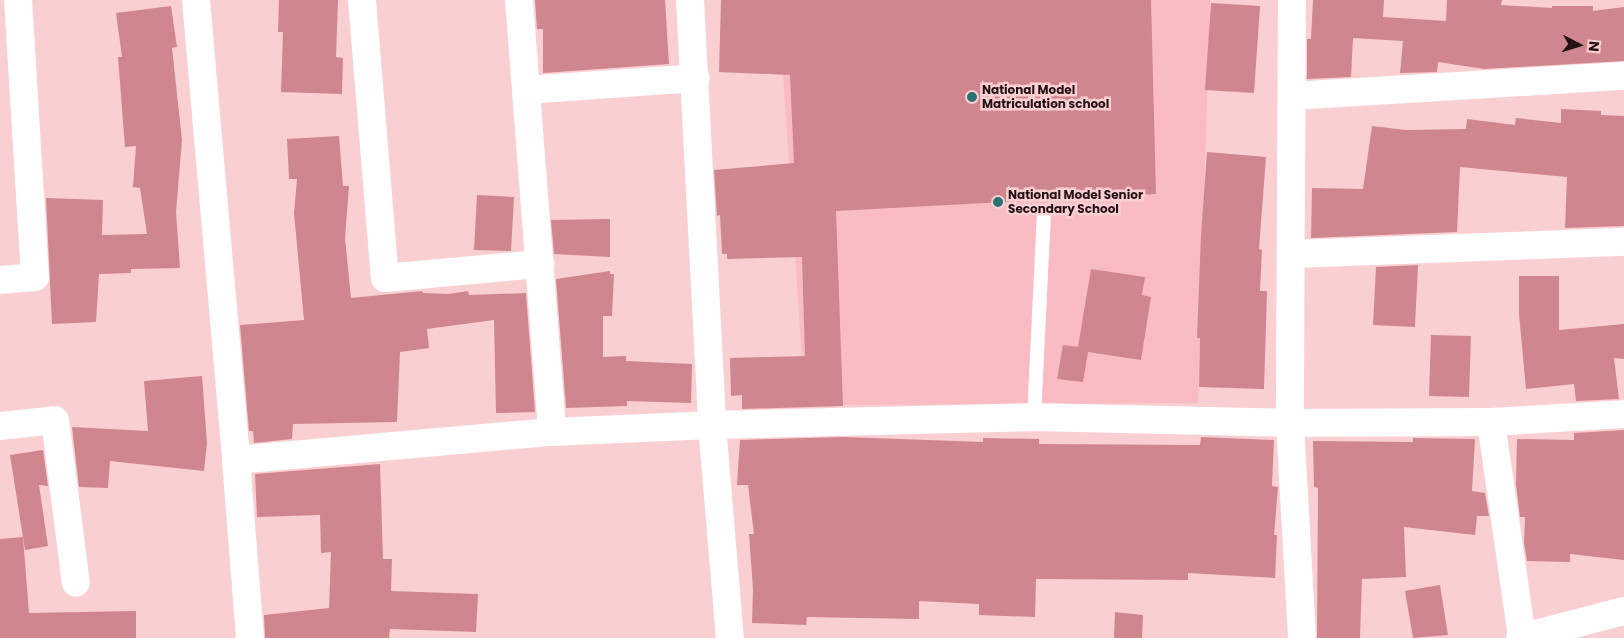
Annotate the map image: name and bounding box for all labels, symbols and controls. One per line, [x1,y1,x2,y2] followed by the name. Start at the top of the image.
[1554,20,1604,70] north arrow
[1584,40,1604,52] text: N
[982,83,1109,111] place label: National Model Matriculation school
[966,91,978,103] marker: National Model Matriculation school
[1008,188,1143,216] place label: National Model Senior Secondary School
[992,196,1004,208] marker: National Model Senior Secondary School

